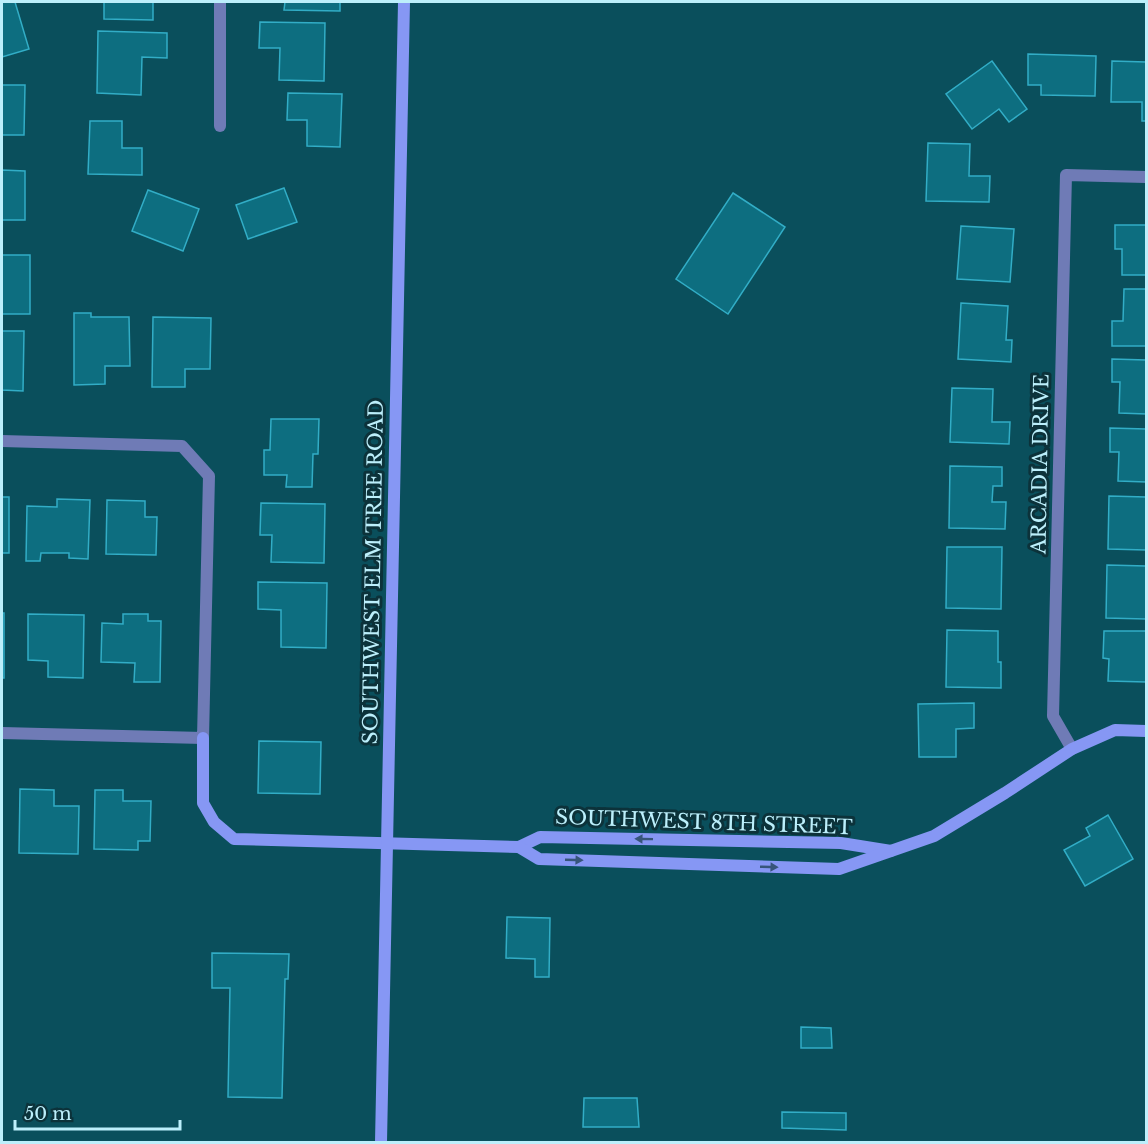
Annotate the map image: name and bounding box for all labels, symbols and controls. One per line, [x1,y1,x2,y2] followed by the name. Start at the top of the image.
[1026,374,1054,555] street label: ARCADIA DRIVE
[358,399,388,745] street label: SOUTHWEST ELM TREE ROAD
[555,805,853,839] street label: SOUTHWEST 8TH STREET
[634,834,653,844] one-way arrow
[564,856,583,865] one-way arrow
[759,862,778,871] one-way arrow
[15,1093,180,1131] scale bar
[24,1103,72,1125] text: 50 m

